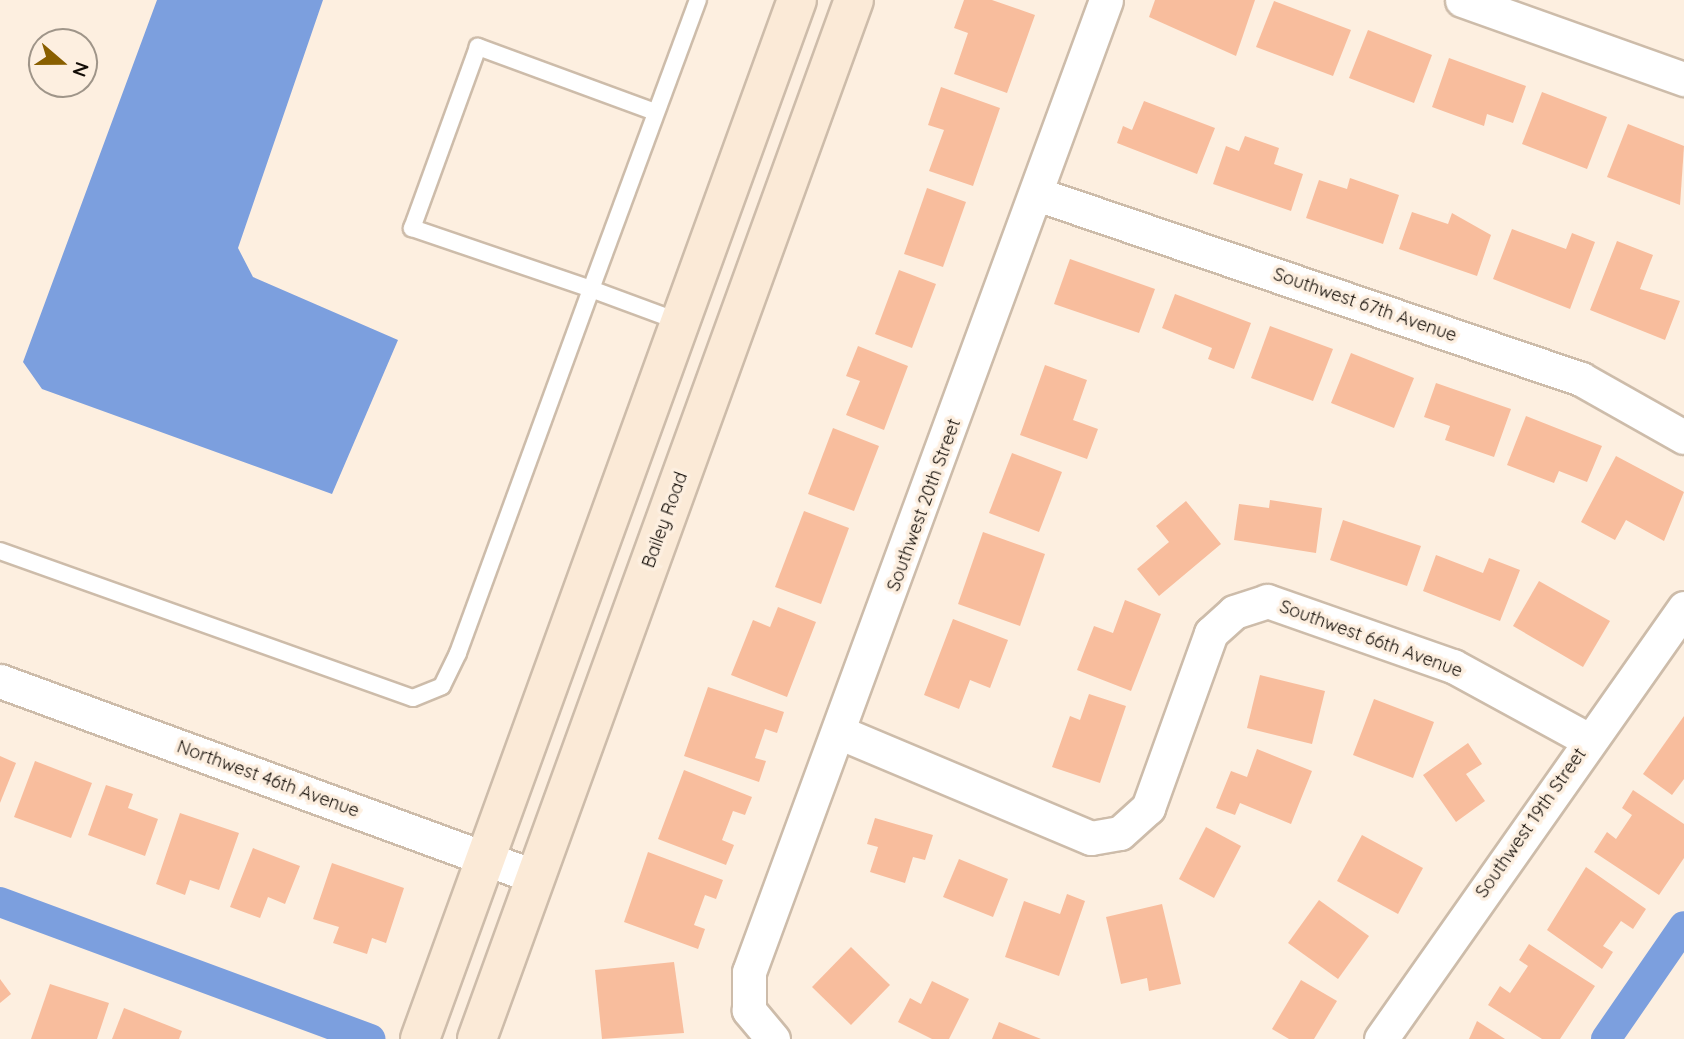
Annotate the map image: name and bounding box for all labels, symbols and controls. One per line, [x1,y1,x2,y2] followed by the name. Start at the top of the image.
[28,28,98,98] north arrow
[67,59,95,80] text: N
[1271,263,1459,347] street label: Southwest 67th Avenue
[883,416,965,594] street label: Southwest 20th Street
[638,469,692,571] street label: Bailey Road
[1277,596,1465,682] street label: Southwest 66th Avenue
[174,736,362,822] street label: Northwest 46th Avenue
[1471,744,1591,902] street label: Southwest 19th Street

